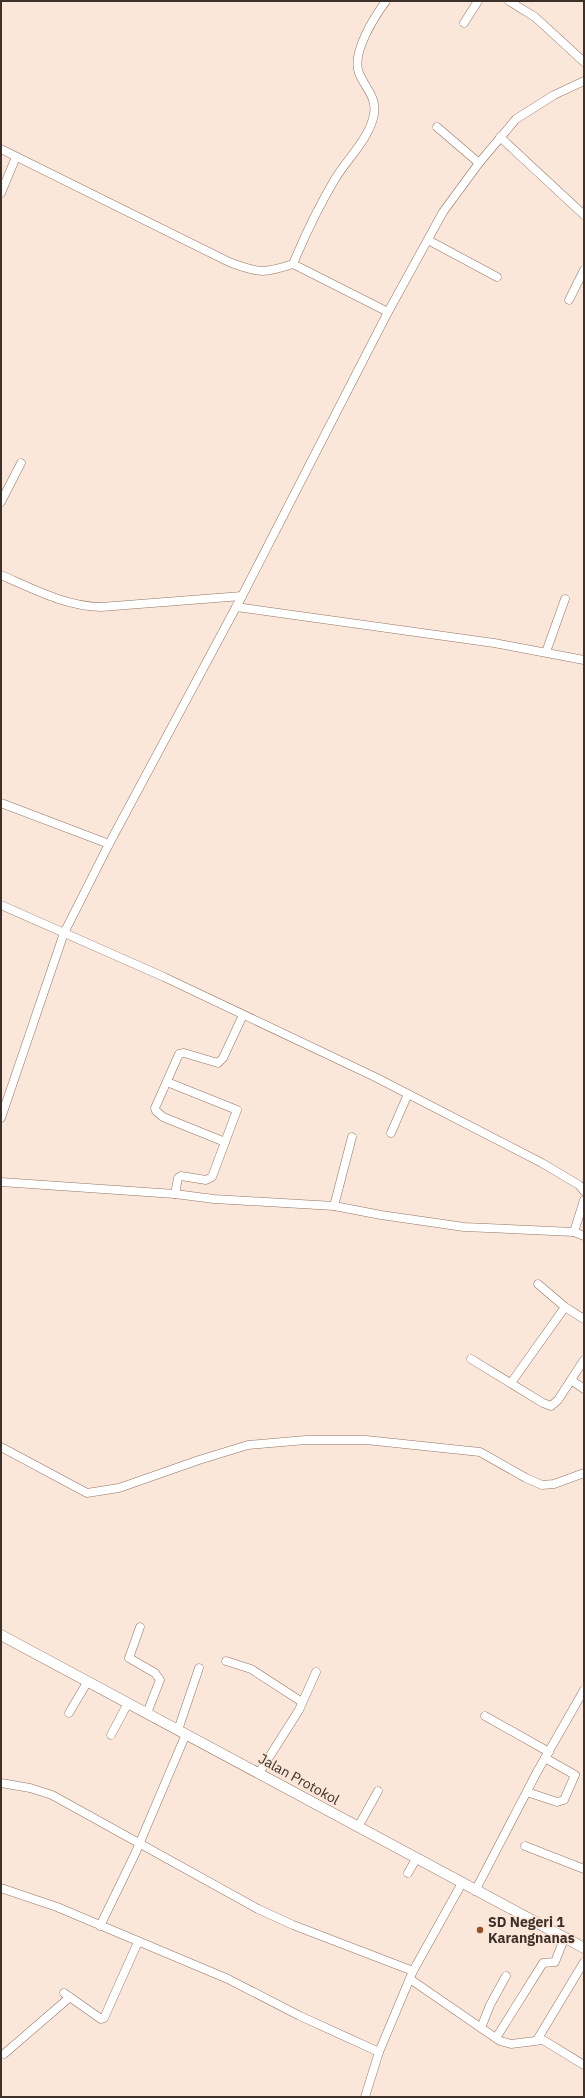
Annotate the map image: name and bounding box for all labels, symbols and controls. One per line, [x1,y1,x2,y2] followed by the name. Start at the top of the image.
[255,1749,343,1809] street label: Jalan Protokol
[488,1913,575,1947] place label: SD Negeri 1 Karangnanas
[475,1925,485,1935] marker: SD Negeri 1 Karangnanas

